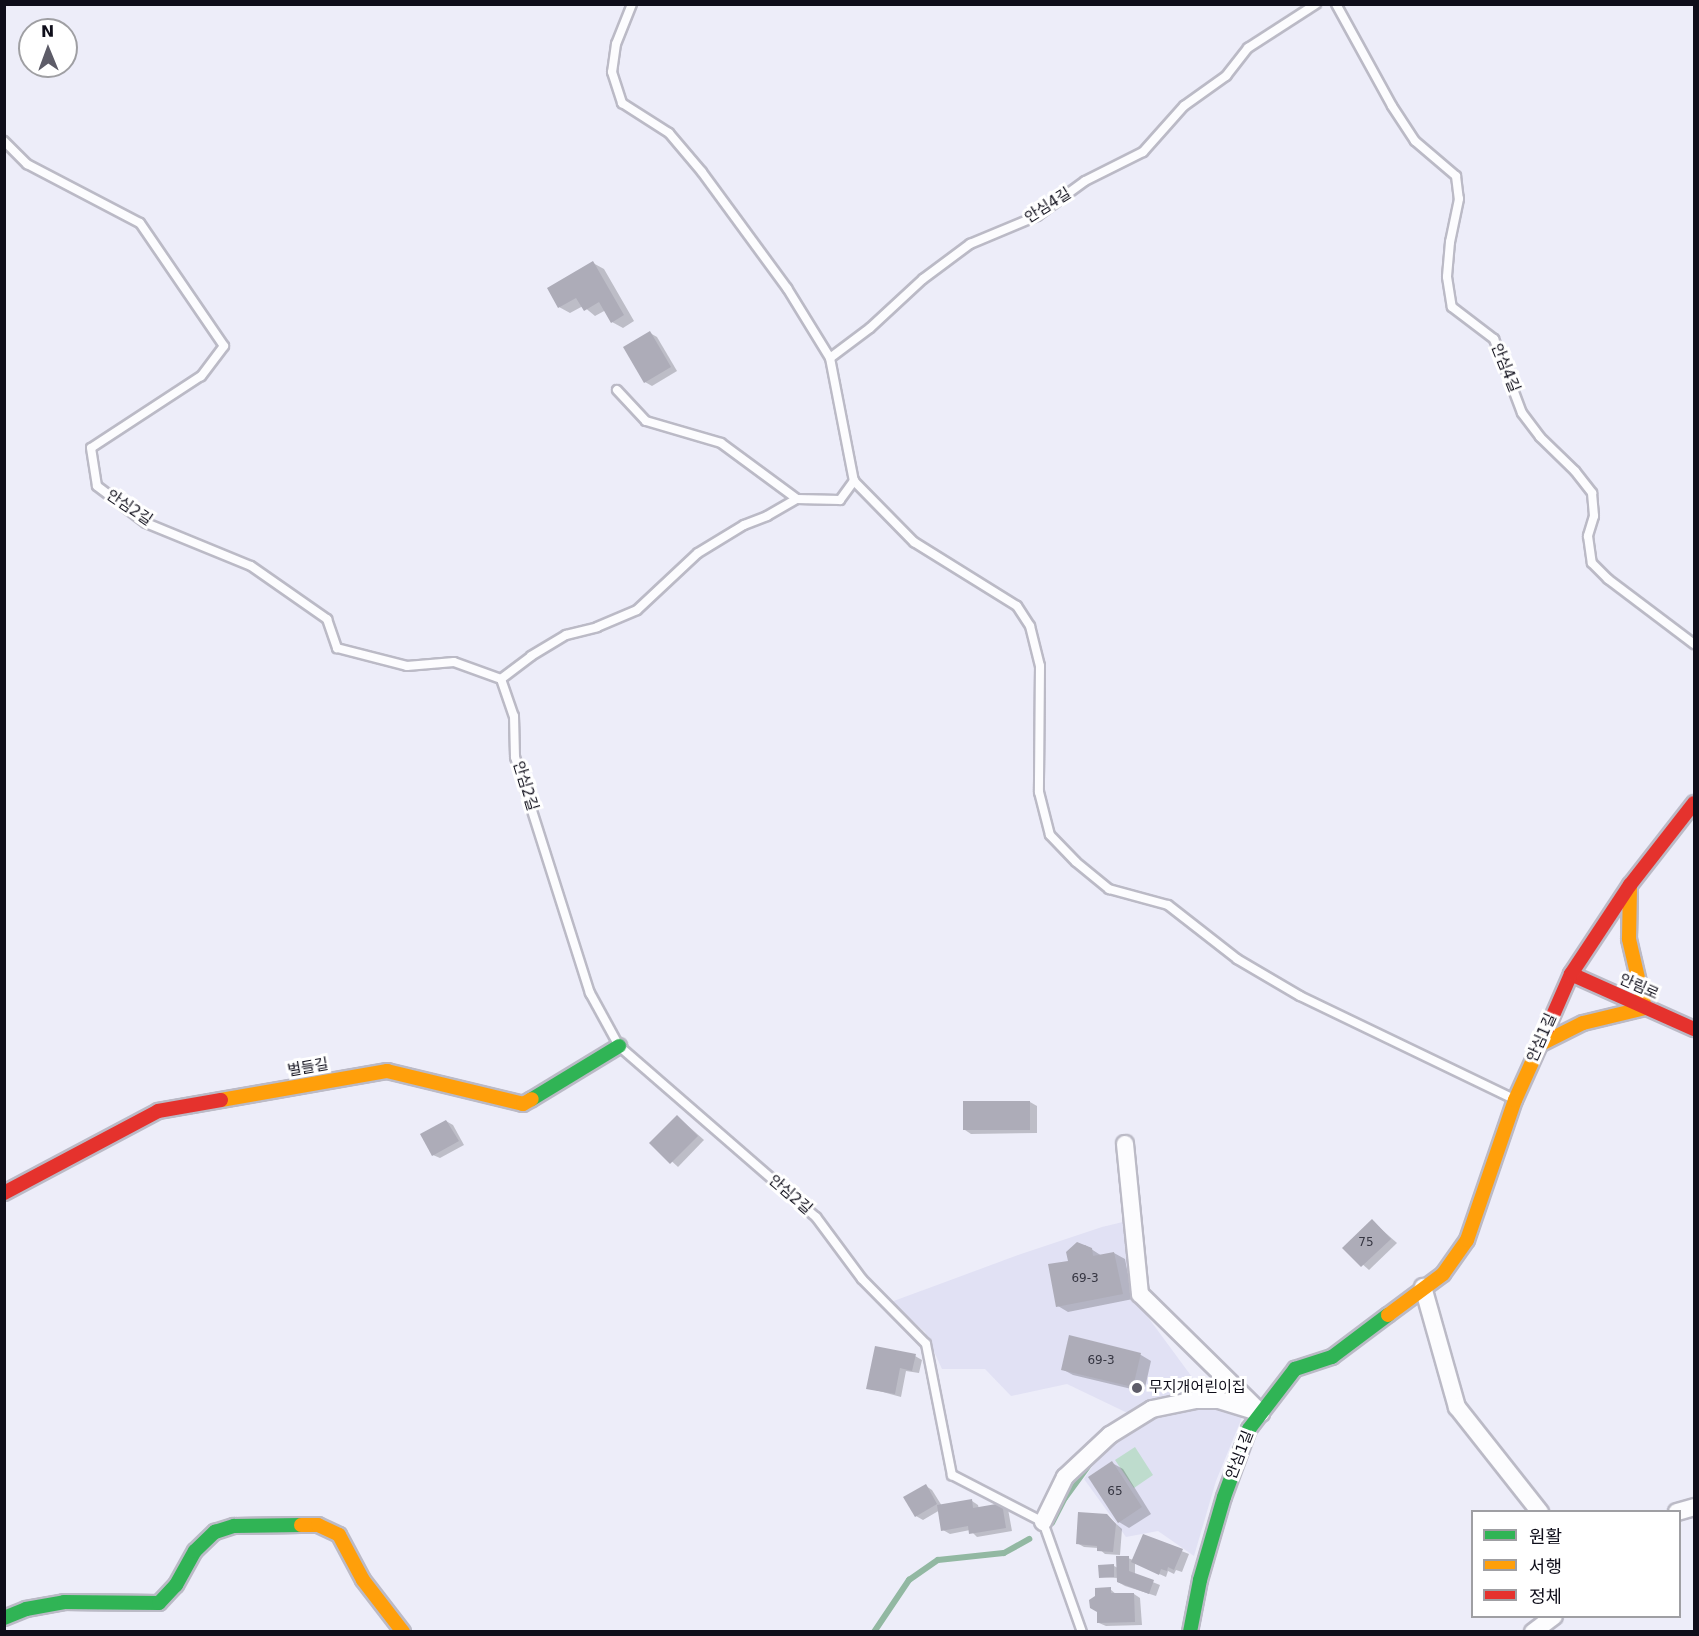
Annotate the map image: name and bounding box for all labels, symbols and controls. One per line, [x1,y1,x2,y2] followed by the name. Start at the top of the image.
[18,18,78,78] north arrow
[41,22,55,41] text: N
[1022,185,1074,227] street label: 안심4길
[1487,341,1523,395] street label: 안심4길
[103,486,155,530] street label: 안심2길
[509,759,541,813] street label: 안심2길
[1616,970,1662,1004] street label: 안림로
[1523,1011,1561,1065] street label: 안심1길
[286,1056,330,1080] street label: 벌들길
[765,1171,815,1219] street label: 안심2길
[1358,1236,1374,1250] house number: 75
[1071,1272,1099,1286] house number: 69-3
[1087,1354,1115,1368] house number: 69-3
[1149,1379,1246,1397] place label: 무지개어린이집
[1130,1381,1144,1395] marker: 무지개어린이집
[1222,1428,1258,1482] street label: 안심1길
[1107,1485,1123,1499] house number: 65
[1471,1510,1681,1618] legend
[1529,1526,1562,1547] text: 원활
[1529,1556,1562,1577] text: 서행
[1529,1586,1562,1607] text: 정체

